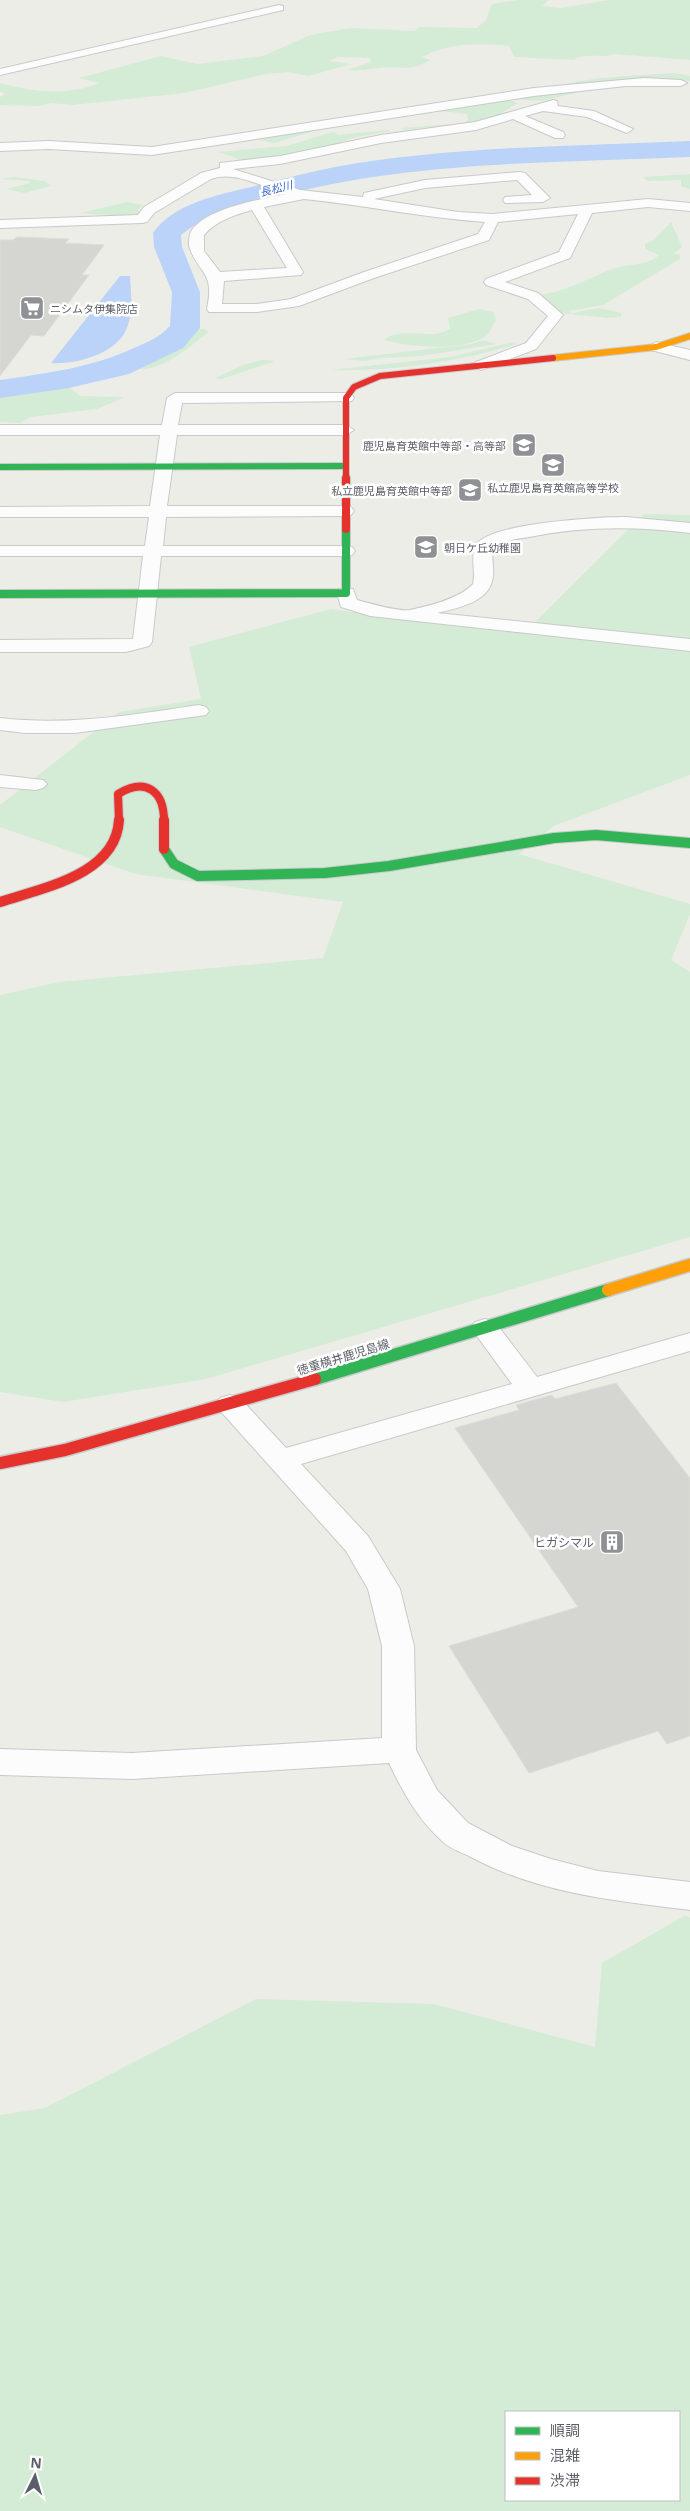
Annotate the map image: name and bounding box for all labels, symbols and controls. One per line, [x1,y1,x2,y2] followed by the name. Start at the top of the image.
[258,176,295,199] water label: 長松川
[19,295,45,321] supermarket icon: ニシムタ伊集院店
[50,301,138,316] place label: ニシムタ伊集院店
[511,432,537,458] school or university icon: 鹿児島育英館中等部・高等部
[363,438,506,453] place label: 鹿児島育英館中等部・高等部
[540,452,566,478] school or university icon: 私立鹿児島育英館高等学校
[457,477,483,503] school or university icon: 私立鹿児島育英館中等部
[487,480,619,495] place label: 私立鹿児島育英館高等学校
[331,483,452,498] place label: 私立鹿児島育英館中等部
[413,534,439,560] school or university icon: 朝日ケ丘幼稚園
[444,540,521,555] place label: 朝日ケ丘幼稚園
[295,1335,391,1379] street label: 徳重横井鹿児島線
[599,1529,625,1555] building icon: ヒガシマル
[534,1534,594,1551] place label: ヒガシマル
[505,2411,680,2501] legend
[550,2420,580,2440] text: 順調
[550,2445,580,2465] text: 混雑
[10,2451,60,2501] north arrow
[30,2453,43,2473] text: N
[550,2470,580,2490] text: 渋滞

